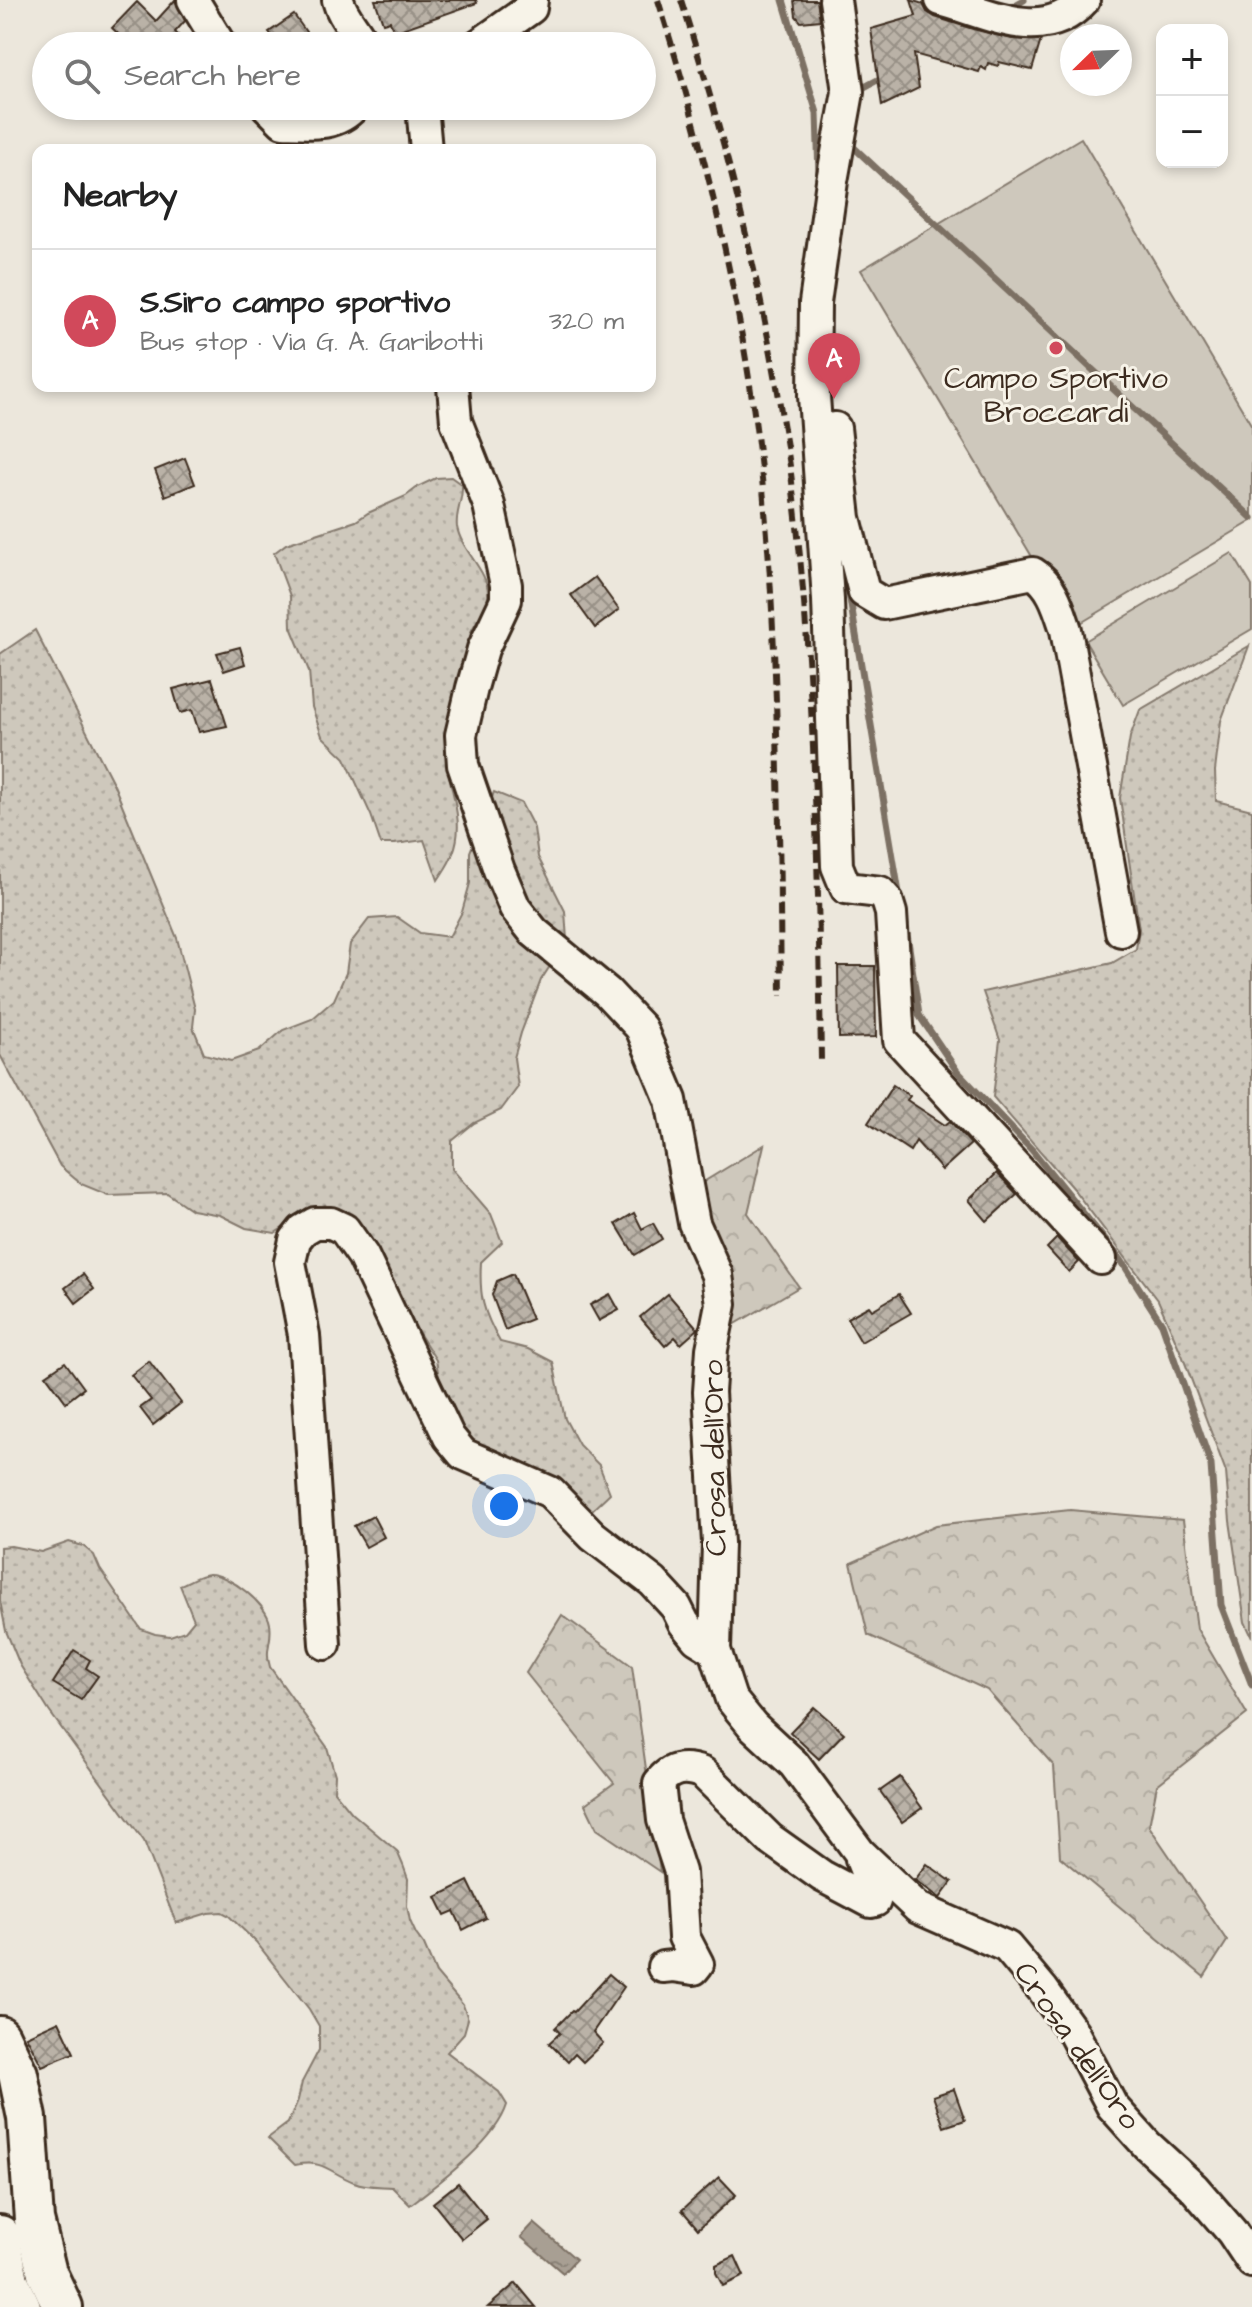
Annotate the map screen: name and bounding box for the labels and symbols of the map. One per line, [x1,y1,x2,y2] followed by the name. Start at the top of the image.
[1060,24,1132,96] north arrow
[808,333,860,399] pin: A
[1047,339,1065,357] marker: Campo Sportivo Broccardi
[944,358,1168,434] place label: Campo Sportivo Broccardi
[692,1359,738,1557] street label: Crosa dell'Oro
[484,1486,524,1526] your location
[1003,1953,1151,2139] street label: Crosa dell'Oro

